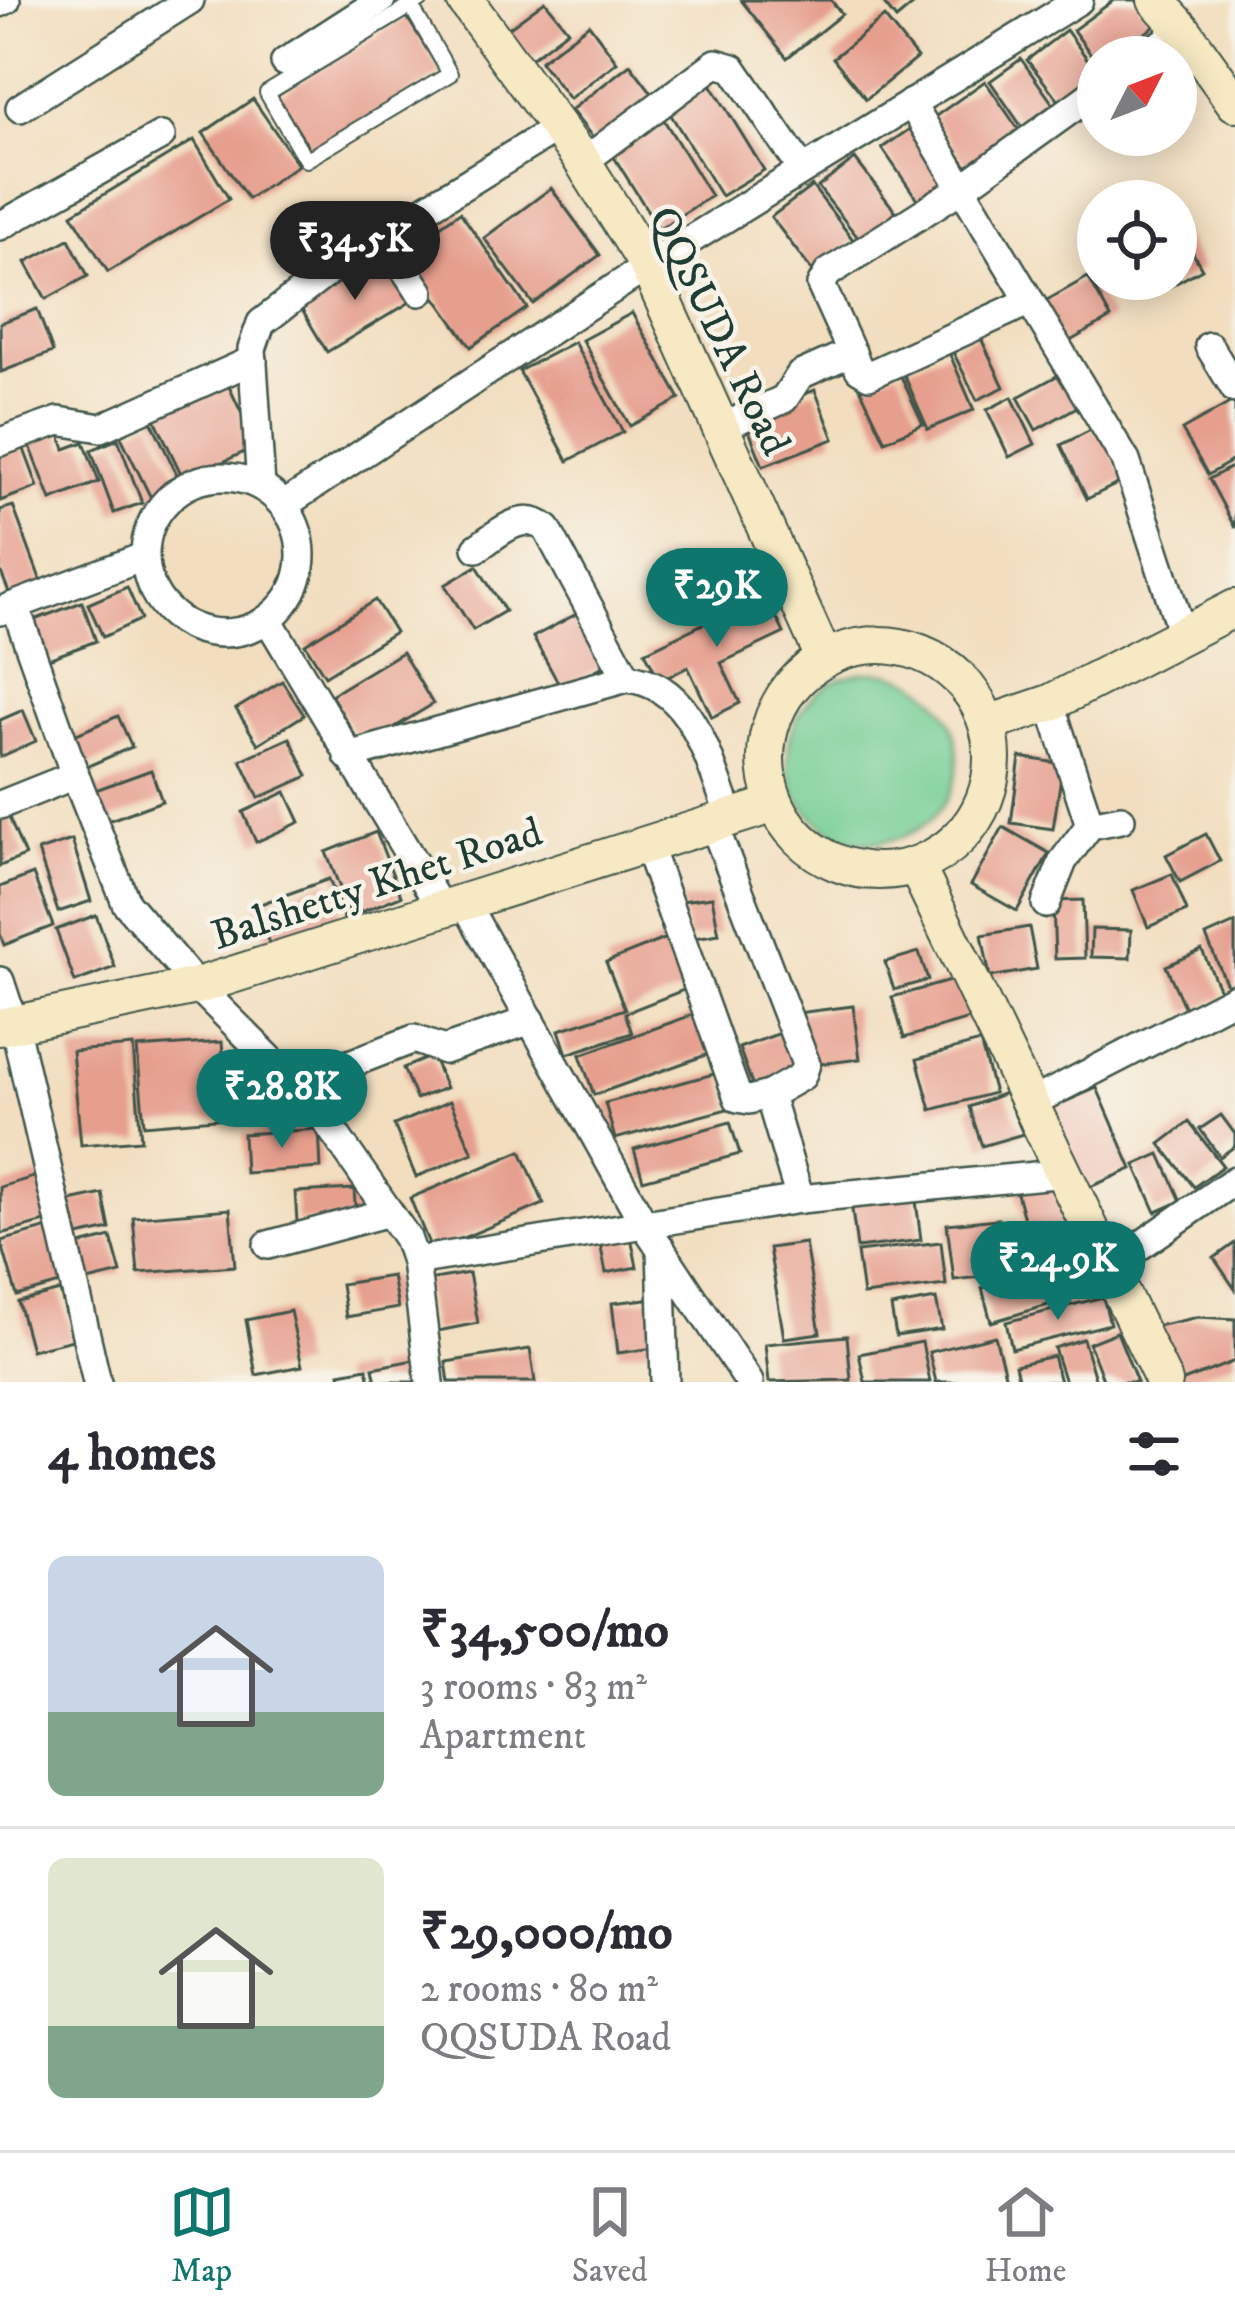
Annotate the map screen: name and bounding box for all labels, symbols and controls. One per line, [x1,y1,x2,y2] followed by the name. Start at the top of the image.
[1077,36,1197,156] north arrow
[1077,36,1197,300] map controls
[1077,180,1197,300] button: locate
[636,198,801,464] street label: QQSUDA Road
[257,201,453,303] pin: ₹34.5K
[297,215,413,264] text: ₹34.5K
[646,548,788,650] pin: ₹29K
[673,562,761,611] text: ₹29K
[205,807,549,963] street label: Balshetty Khet Road
[184,1049,380,1151] pin: ₹28.8K
[223,1063,341,1112] text: ₹28.8K
[960,1221,1156,1323] pin: ₹24.9K
[998,1235,1118,1284] text: ₹24.9K
[1121,1421,1187,1487] icon: filters
[48,1422,216,1486] text: 4 homes
[420,1599,669,1663] text: ₹34,500/mo
[144,1604,288,1748] icon: home
[420,1663,647,1712] text: 3 rooms · 83 m²
[420,1712,586,1761] text: Apartment
[420,1901,673,1965] text: ₹29,000/mo
[144,1906,288,2050] icon: home
[420,1965,658,2014] text: 2 rooms · 80 m²
[420,2014,671,2063] text: QQSUDA Road
[169,2179,235,2292] tab: Map
[572,2179,648,2292] tab: Saved
[985,2179,1066,2292] tab: Home

